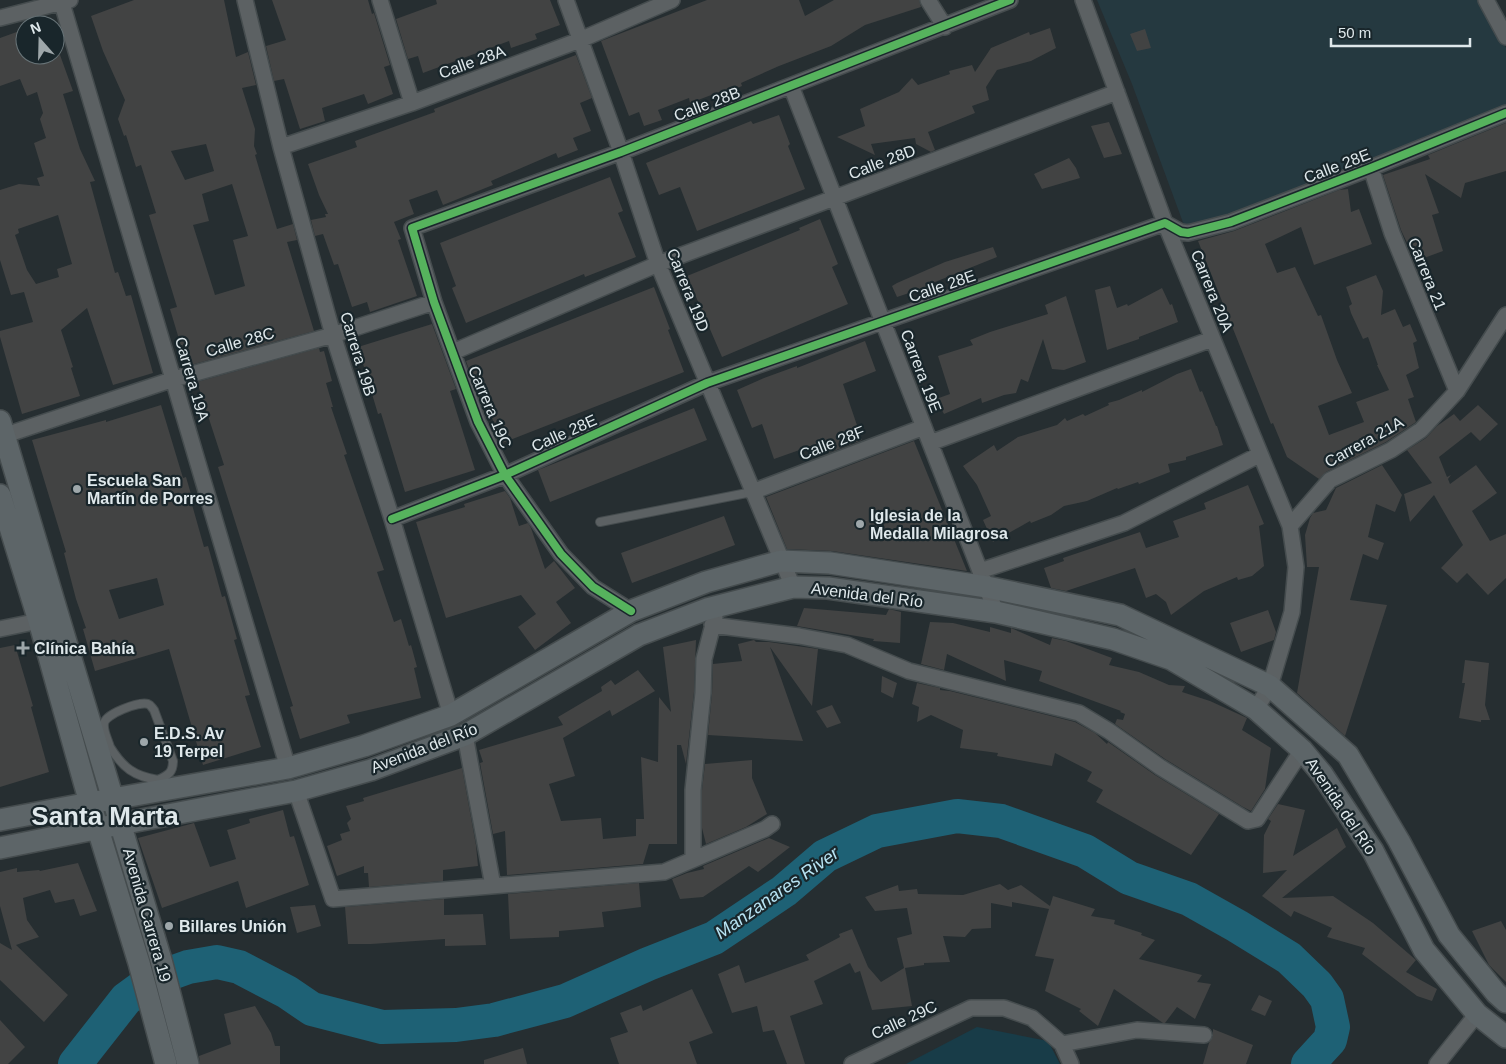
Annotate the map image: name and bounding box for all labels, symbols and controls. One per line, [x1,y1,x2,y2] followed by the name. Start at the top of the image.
[15,15,65,65] north arrow
[1331,15,1470,47] scale bar
[28,19,43,37] text: N
[1338,24,1371,41] text: 50 m
[436,42,508,82] street label: Calle 28A
[672,84,742,124] street label: Calle 28B
[846,141,918,183] street label: Calle 28D
[1302,146,1372,186] street label: Calle 28E
[1405,235,1449,313] street label: Carrera 21
[664,246,712,334] street label: Carrera 19D
[1188,247,1236,335] street label: Carrera 20A
[906,267,978,305] street label: Calle 28E
[337,310,379,398] street label: Carrera 19B
[204,324,276,360] street label: Calle 28C
[897,327,945,415] street label: Carrera 19E
[172,335,212,424] street label: Carrera 19A
[465,363,515,451] street label: Carrera 19C
[529,411,599,455] street label: Calle 28E
[1322,413,1407,471] street label: Carrera 21A
[797,423,867,463] street label: Calle 28F
[87,472,213,507] place label: Escuela San Martín de Porres
[71,483,83,495] marker: Escuela San Martín de Porres
[870,507,1008,542] place label: Iglesia de la Medalla Milagrosa
[854,518,866,530] marker: Iglesia de la Medalla Milagrosa
[810,580,924,610] street label: Avenida del Río
[34,640,135,657] place label: Clínica Bahía
[16,641,30,655] marker: Clínica Bahía
[368,720,480,776] street label: Avenida del Río
[154,725,224,760] place label: E.D.S. Av 19 Terpel
[138,736,150,748] marker: E.D.S. Av 19 Terpel
[1302,755,1380,858] street label: Avenida del Río
[31,801,179,831] district label: Santa Marta
[711,842,843,943] water label: Manzanares River
[120,846,174,984] street label: Avenida Carrera 19
[179,918,287,935] place label: Billares Unión
[163,920,175,932] marker: Billares Unión
[869,997,939,1043] street label: Calle 29C

